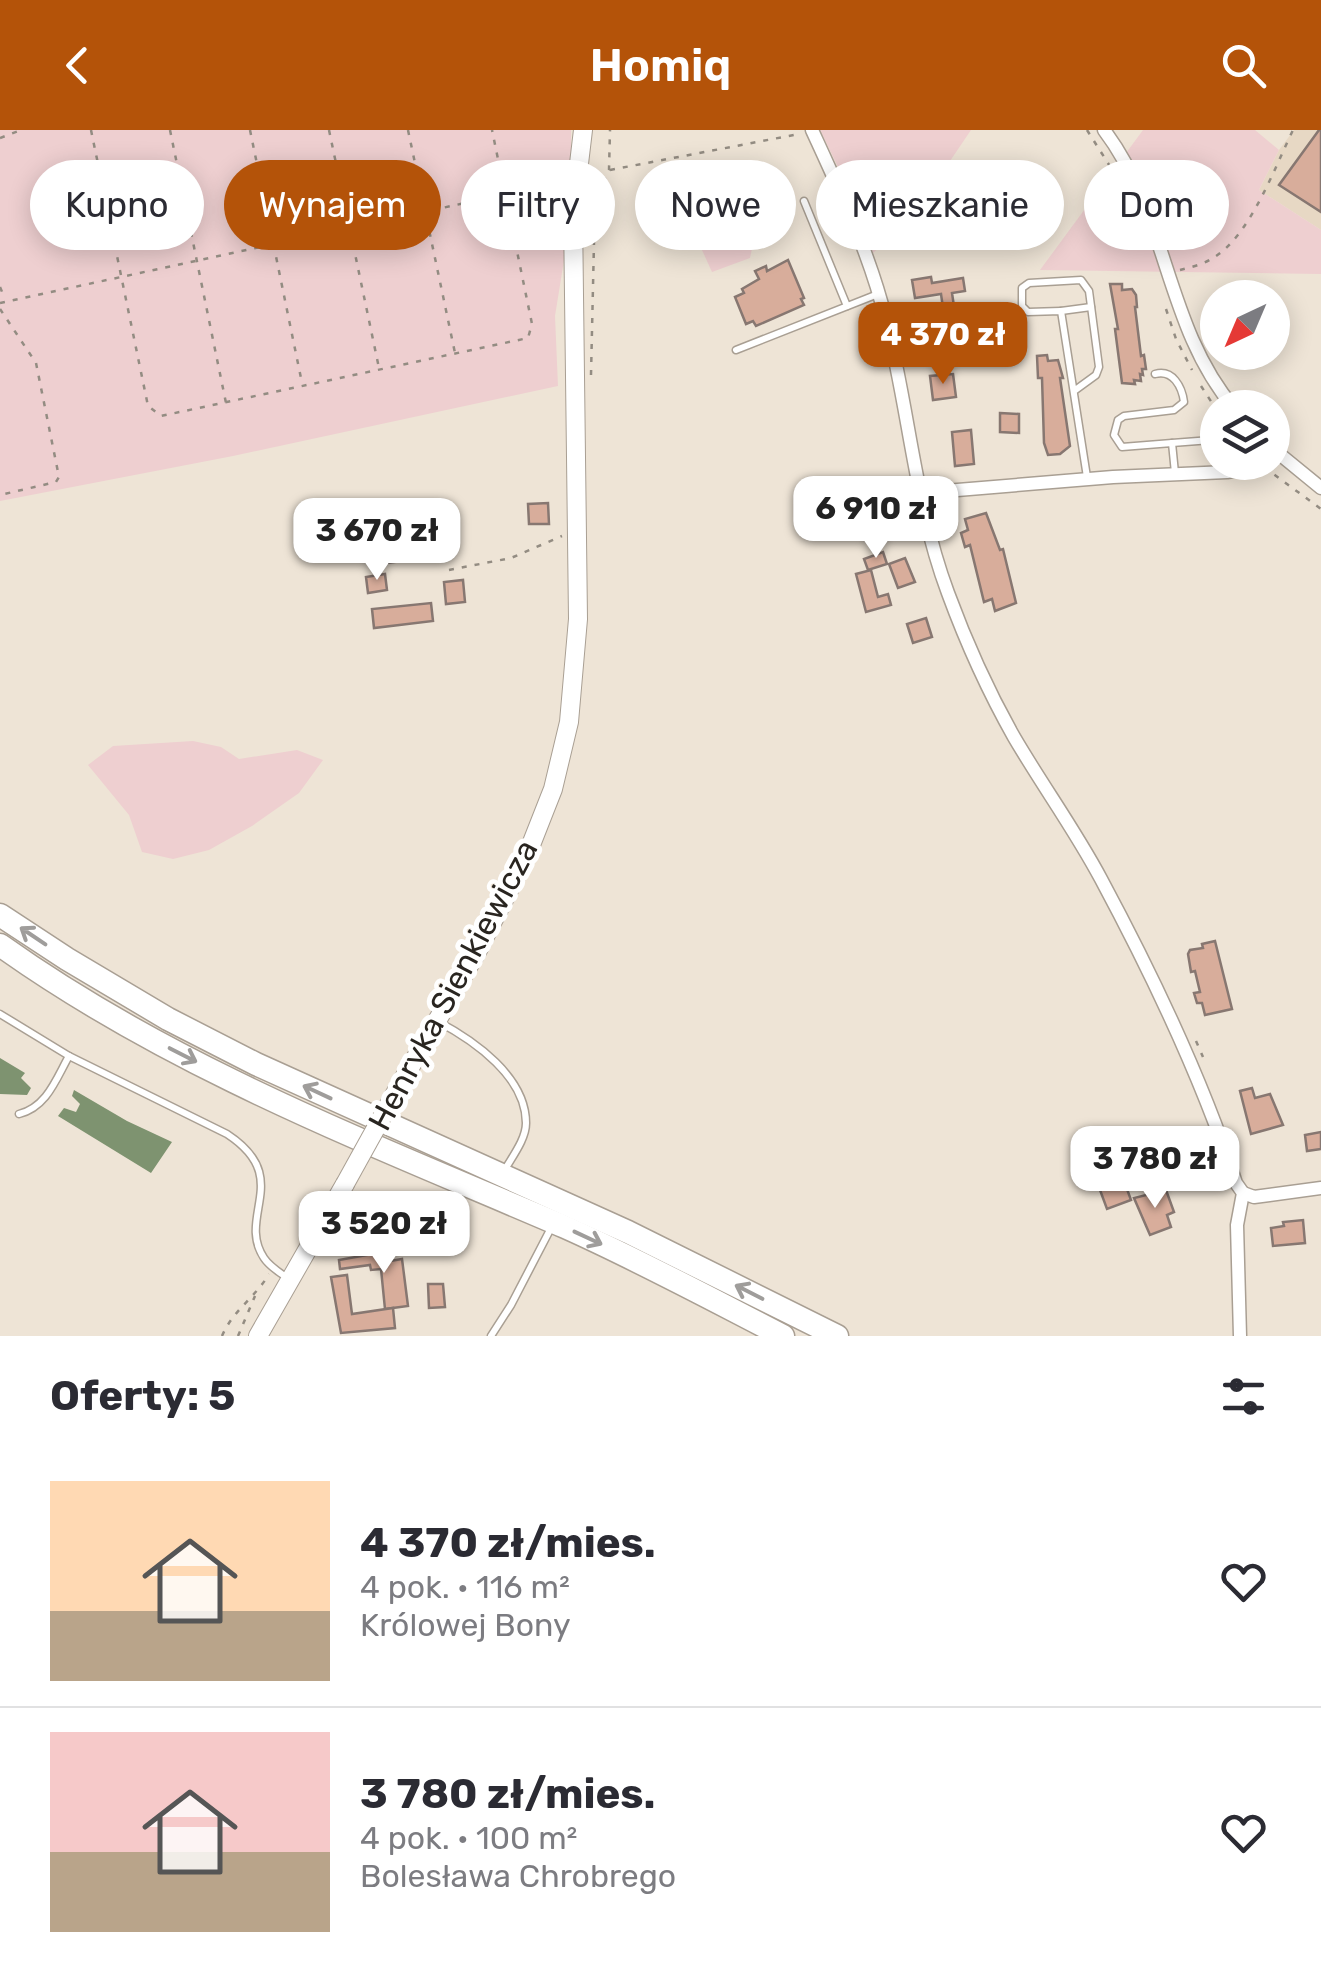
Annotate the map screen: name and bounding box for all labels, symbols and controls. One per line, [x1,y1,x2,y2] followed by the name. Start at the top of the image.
[50,38,105,93] icon: back
[1216,38,1271,93] icon: search
[590,39,731,92] text: Homiq
[30,160,204,250] chip: Kupno
[224,160,441,250] chip: Wynajem
[461,160,615,250] chip: Filtry
[635,160,796,250] chip: Nowe
[816,160,1064,250] chip: Mieszkanie
[1084,160,1229,250] chip: Dom
[1200,280,1290,370] north arrow
[1200,280,1290,480] map controls
[840,302,1046,387] pin: 4 370 zł
[880,315,1006,353] text: 4 370 zł
[1200,390,1290,480] button: layers
[773,476,979,561] pin: 6 910 zł
[815,489,937,527] text: 6 910 zł
[274,498,480,583] pin: 3 670 zł
[315,511,439,549] text: 3 670 zł
[360,833,546,1137] street label: Henryka Sienkiewicza
[19,926,47,947] one-way arrow
[168,1046,198,1065] one-way arrow
[302,1082,333,1100] one-way arrow
[1052,1126,1258,1211] pin: 3 780 zł
[1092,1139,1218,1177] text: 3 780 zł
[281,1191,487,1276] pin: 3 520 zł
[321,1204,447,1242] text: 3 520 zł
[572,1230,602,1249] one-way arrow
[735,1282,765,1301] one-way arrow
[1216,1369,1271,1424] icon: filters
[50,1371,235,1421] text: Oferty: 5
[360,1518,656,1568] text: 4 370 zł/mies.
[130,1521,250,1641] icon: home
[1216,1554,1271,1609] icon: heart
[360,1568,570,1606] text: 4 pok. · 116 m²
[360,1606,571,1644] text: Królowej Bony
[360,1769,656,1819] text: 3 780 zł/mies.
[130,1772,250,1892] icon: home
[1216,1805,1271,1860] icon: heart
[360,1819,578,1857] text: 4 pok. · 100 m²
[360,1857,676,1895] text: Bolesława Chrobrego

